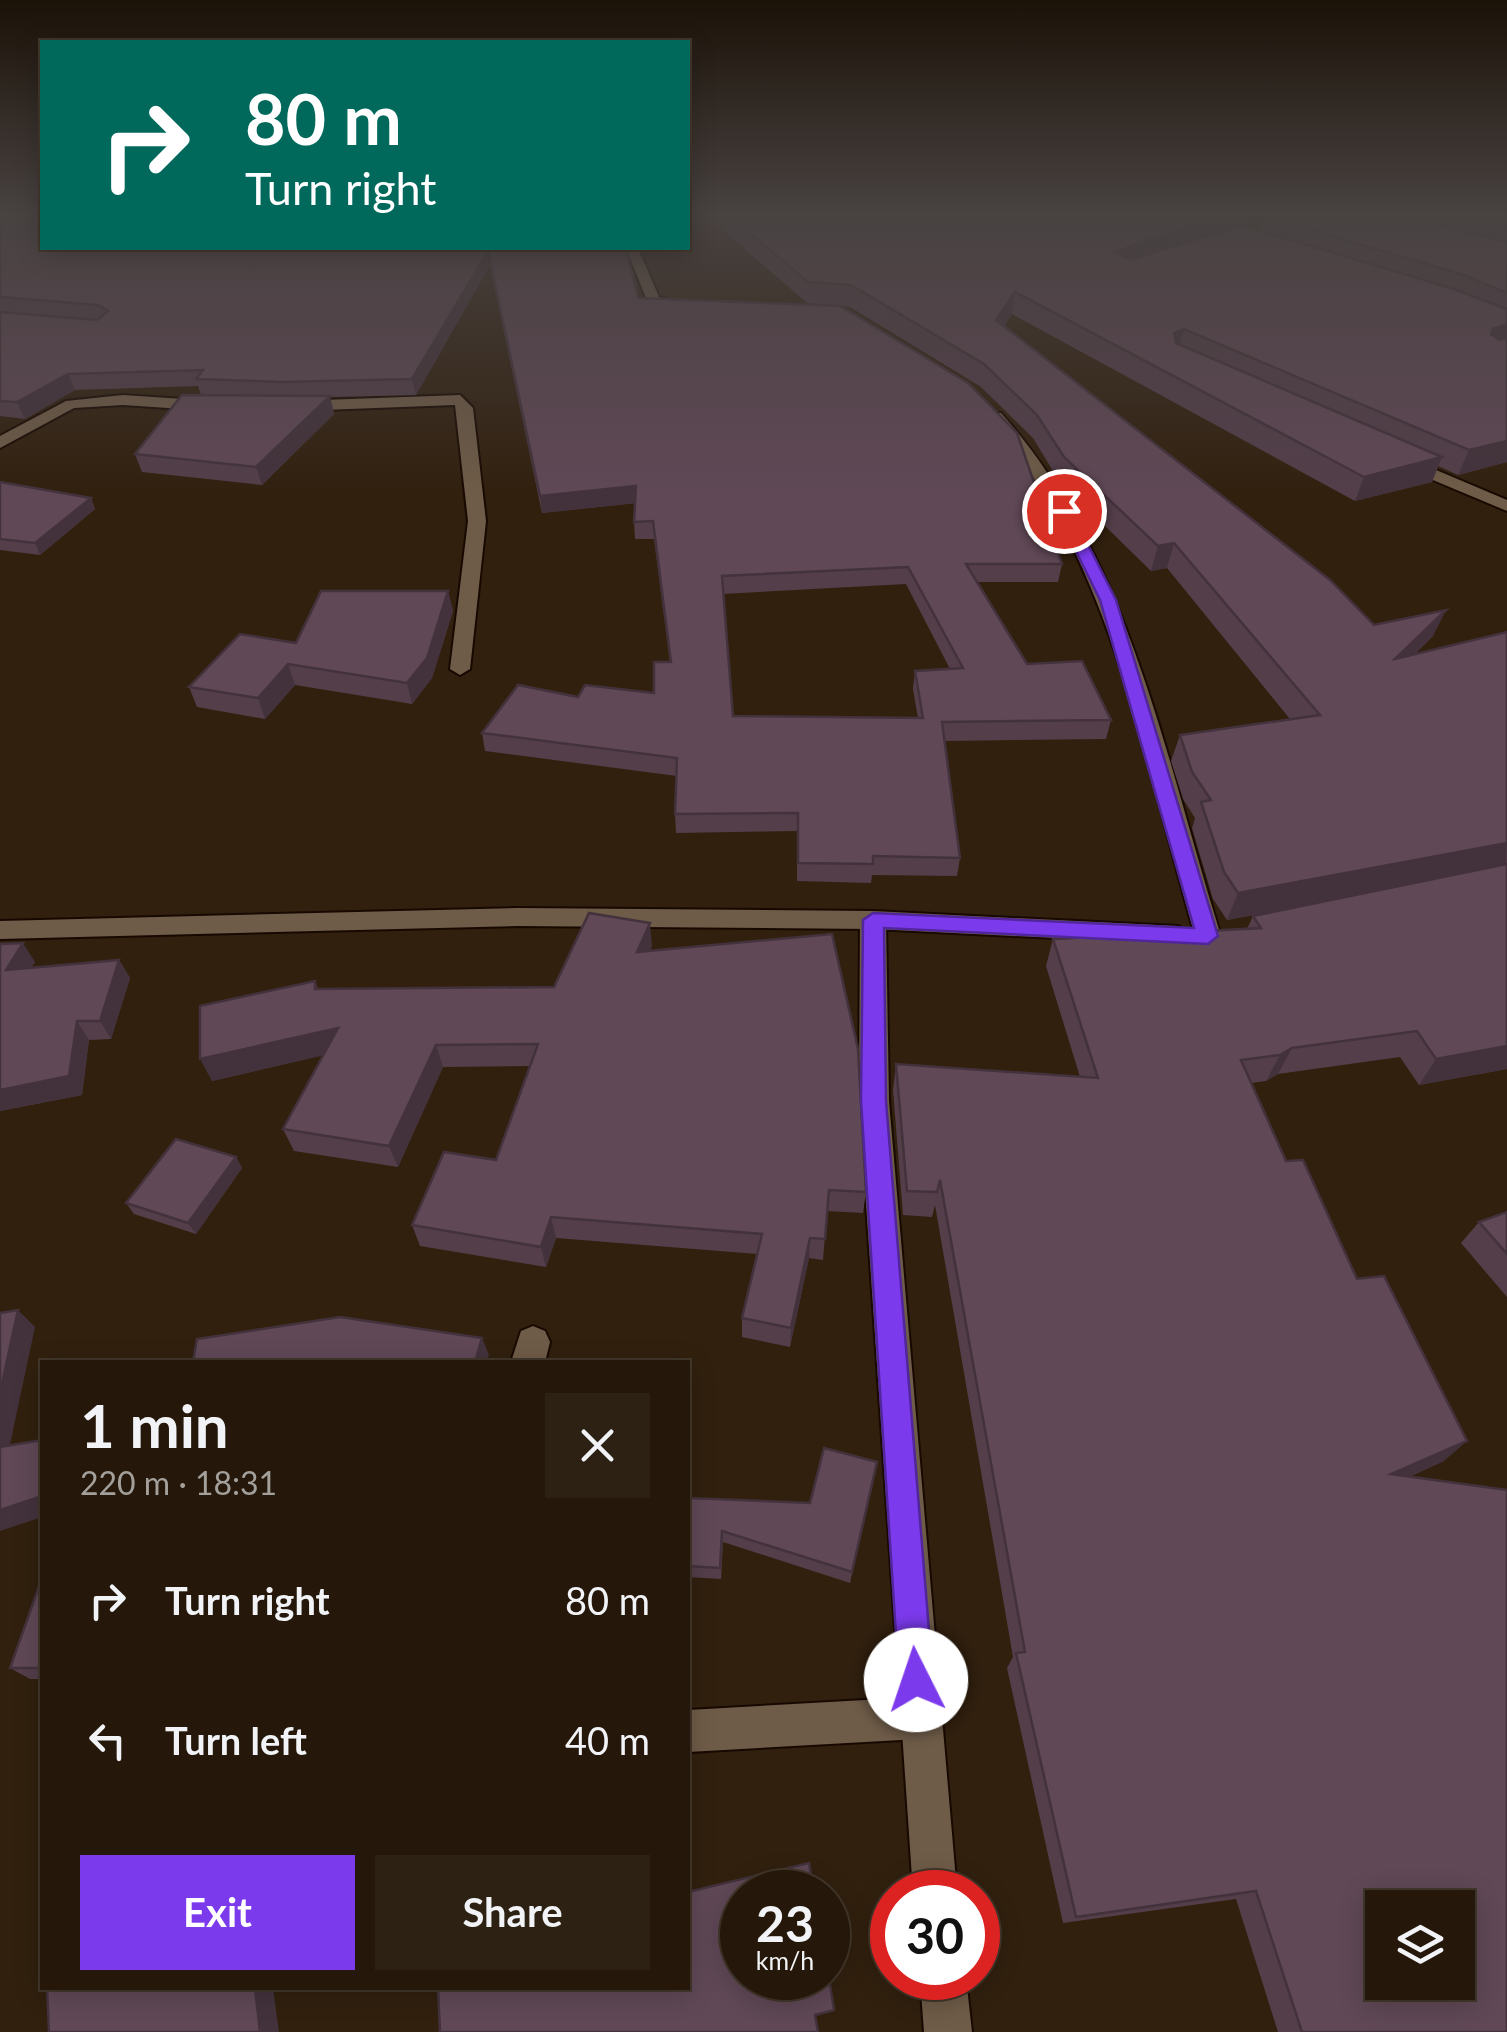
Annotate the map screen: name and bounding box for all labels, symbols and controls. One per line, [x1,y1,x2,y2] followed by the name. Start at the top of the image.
[245,76,402,160] text: 80 m
[80,80,210,210] icon: right
[245,161,436,215] text: Turn right
[1022,469,1107,554] pin
[1037,484,1092,539] icon: arrive
[80,1389,229,1461] text: 1 min
[545,1393,650,1498] button: close
[80,1463,277,1502] text: 220 m · 18:31
[80,1573,135,1628] icon: right
[165,1577,330,1623] text: Turn right
[565,1577,650,1623] text: 80 m
[864,1628,968,1732] position arrow
[80,1713,135,1768] icon: left
[165,1717,307,1763] text: Turn left
[565,1717,650,1763] text: 40 m
[80,1855,355,1970] button: Exit
[375,1855,650,1970] button: Share
[870,1870,1000,2000] speed limit sign: 30
[1365,1890,1475,2000] map controls
[1365,1890,1475,2000] button: layers
[756,1893,814,1953] text: 23
[756,1945,814,1975] text: km/h

